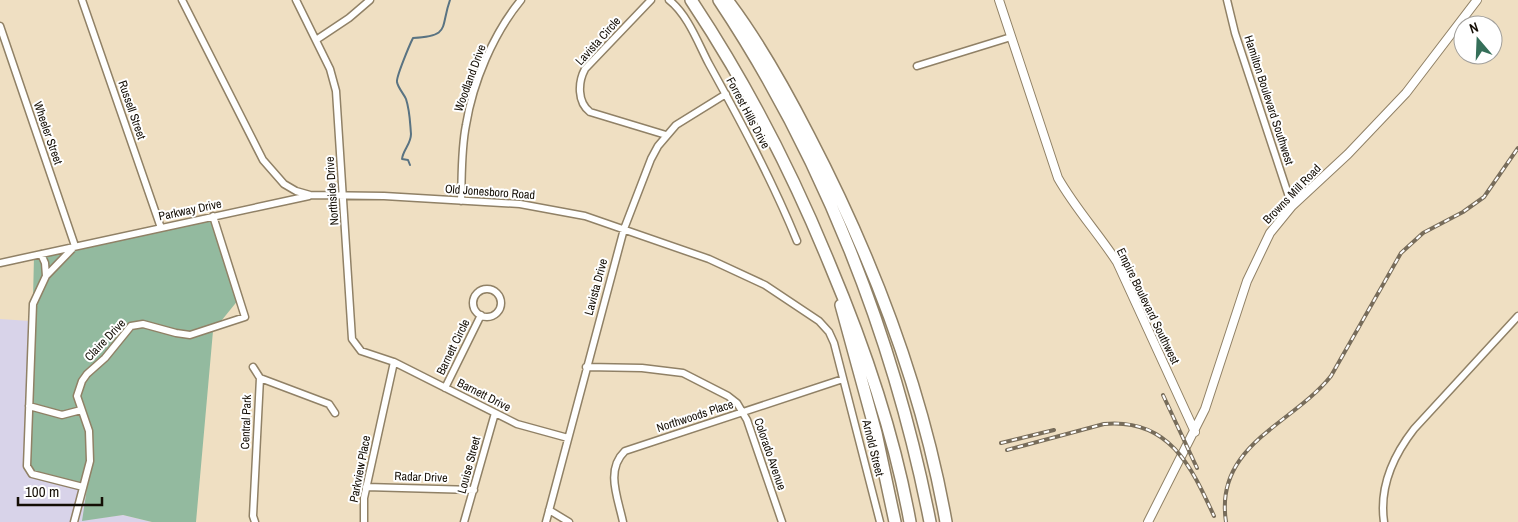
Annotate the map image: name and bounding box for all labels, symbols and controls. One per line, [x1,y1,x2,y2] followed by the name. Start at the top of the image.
[572,13,624,69] street label: Lavista Circle
[1453,15,1503,65] north arrow
[1467,18,1481,38] text: N
[1241,33,1298,167] street label: Hamilton Boulevard Southwest
[450,42,490,114] street label: Woodland Drive
[722,74,774,152] street label: Forrest Hills Drive
[114,78,150,142] street label: Russell Street
[30,99,66,167] street label: Wheeler Street
[322,156,342,226] street label: Northside Drive
[1259,161,1325,227] street label: Browns Mill Road
[444,181,536,203] street label: Old Jonesboro Road
[157,196,223,224] street label: Parkway Drive
[1113,245,1183,367] street label: Empire Boulevard Southwest
[581,257,611,317] street label: Lavista Drive
[81,316,129,364] street label: Claire Drive
[433,316,473,378] street label: Barnett Circle
[455,375,513,415] street label: Barnett Drive
[237,394,255,450] street label: Central Park
[655,396,735,436] street label: Northwoods Place
[750,416,790,492] street label: Colorado Avenue
[858,417,888,478] street label: Arnold Street
[346,434,374,504] street label: Parkview Place
[454,434,484,495] street label: Louise Street
[394,468,448,486] street label: Radar Drive
[18,474,101,506] scale bar
[25,481,59,502] text: 100 m

